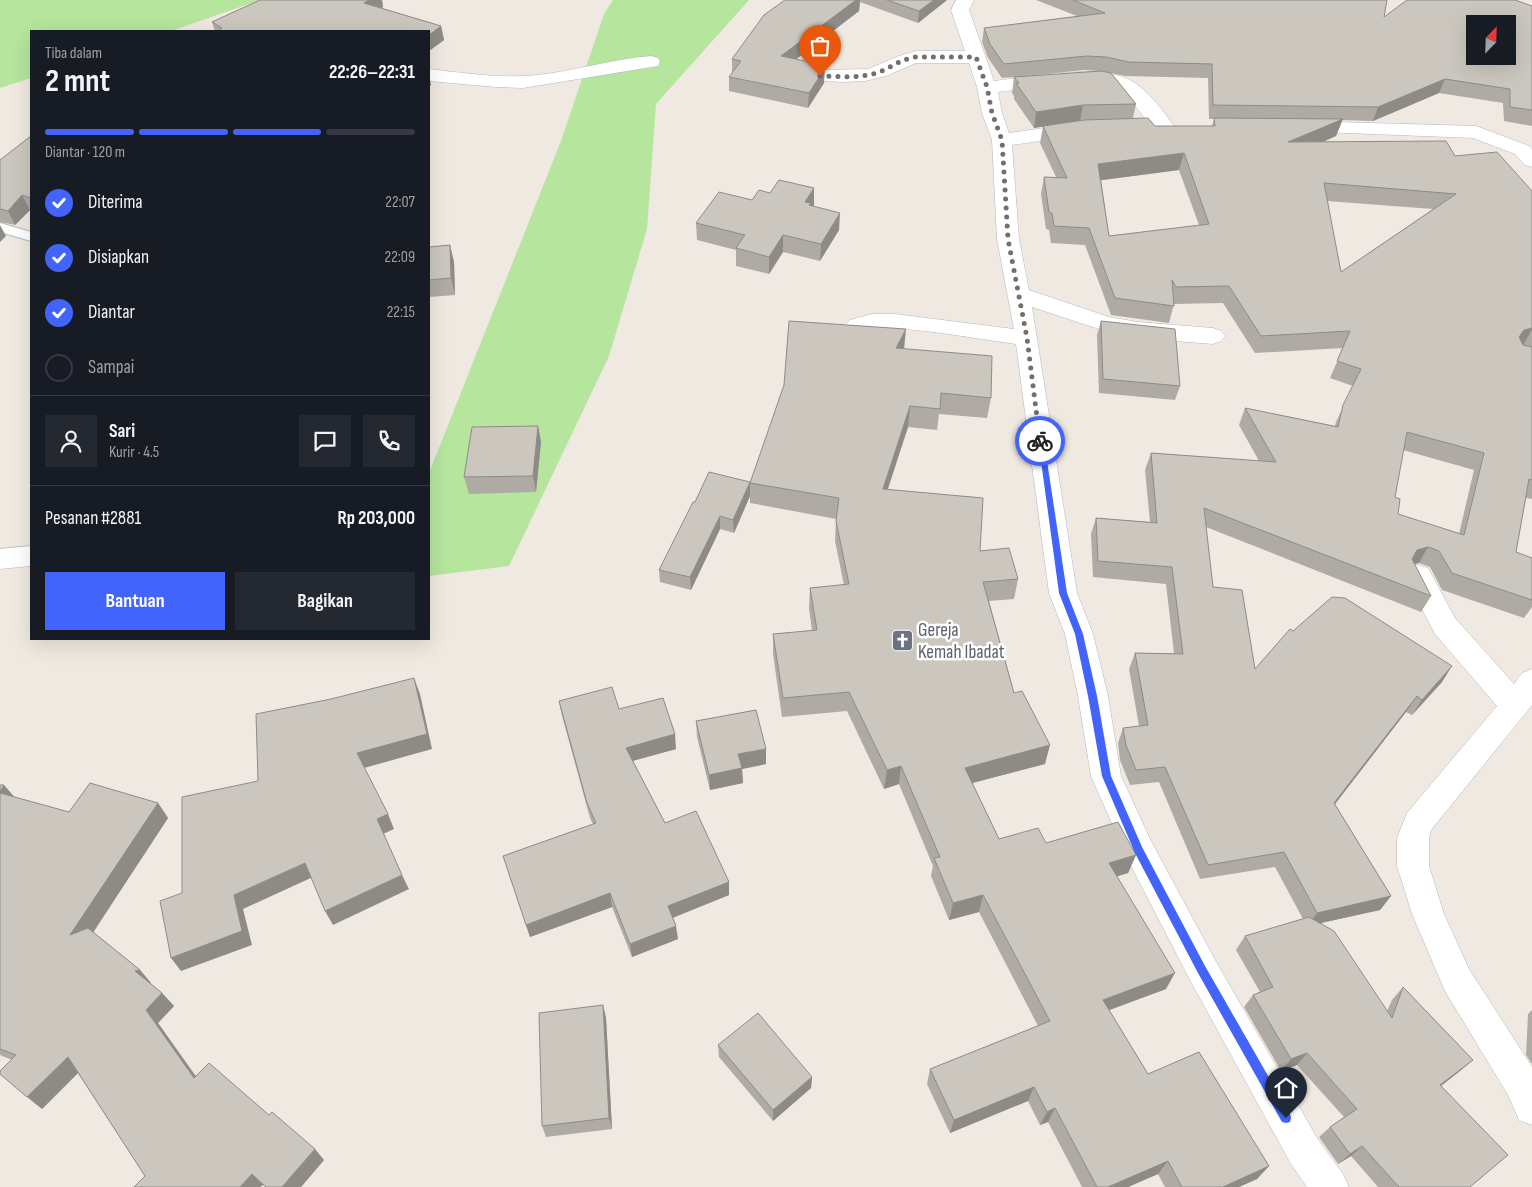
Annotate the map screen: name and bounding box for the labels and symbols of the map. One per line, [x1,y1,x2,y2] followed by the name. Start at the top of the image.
[1466,15,1516,65] north arrow
[799,25,841,76] pin
[1015,416,1065,466] courier
[918,619,1005,664] place label: Gereja Kemah Ibadat
[890,628,914,652] church icon: Gereja Kemah Ibadat
[1265,1067,1307,1118] pin

